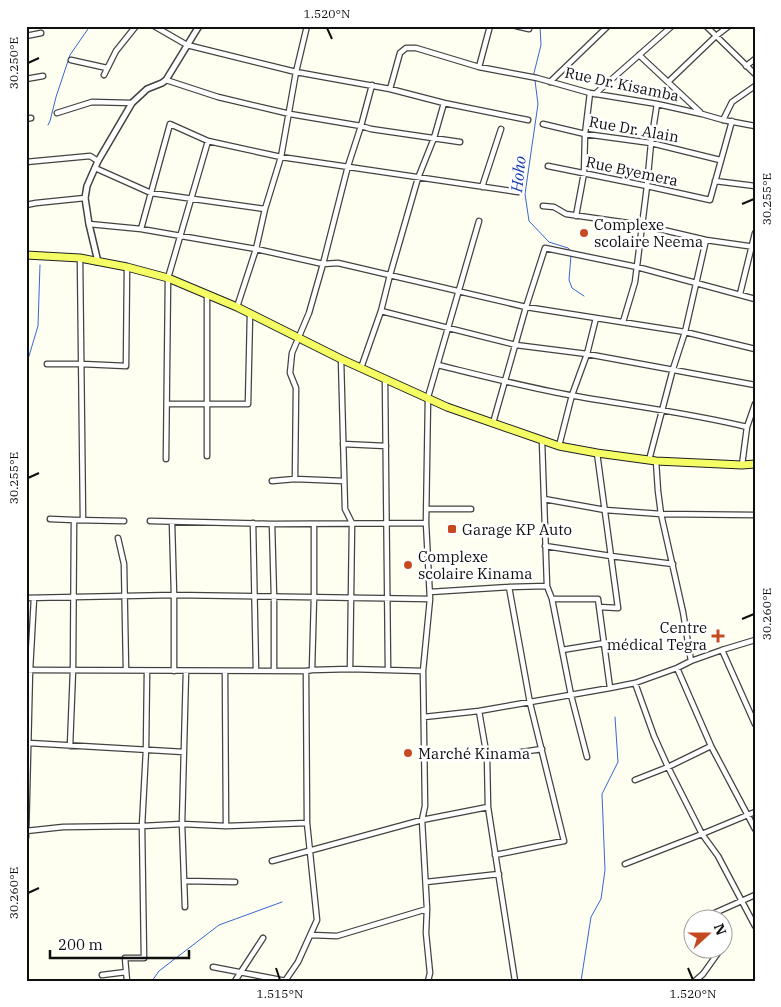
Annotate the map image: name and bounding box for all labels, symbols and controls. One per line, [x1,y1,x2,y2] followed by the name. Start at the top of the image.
[304,6,350,21] text: 1.520°N
[6,37,21,89] text: 30.250°E
[563,63,681,105] street label: Rue Dr. Kisamba
[587,112,681,146] street label: Rue Dr. Alain
[584,152,680,190] street label: Rue Byemera
[506,155,530,194] water label: Hoho
[759,173,774,225] text: 30.255°E
[594,215,703,251] place label: Complexe scolaire Neema
[578,227,590,239] marker: Complexe scolaire Neema
[6,452,21,504] text: 30.255°E
[462,520,572,539] place label: Garage KP Auto
[446,523,458,535] marker: Garage KP Auto
[418,547,533,583] place label: Complexe scolaire Kinama
[402,559,414,571] marker: Complexe scolaire Kinama
[759,588,774,640] text: 30.260°E
[607,618,707,654] place label: Centre médical Tegra
[711,629,725,643] marker: Centre médical Tegra
[418,744,530,763] place label: Marché Kinama
[402,747,414,759] marker: Marché Kinama
[6,867,21,919] text: 30.260°E
[684,910,734,960] north arrow
[710,921,731,938] text: N
[50,927,189,959] scale bar
[58,935,103,954] text: 200 m
[257,986,303,1001] text: 1.515°N
[670,986,716,1001] text: 1.520°N

